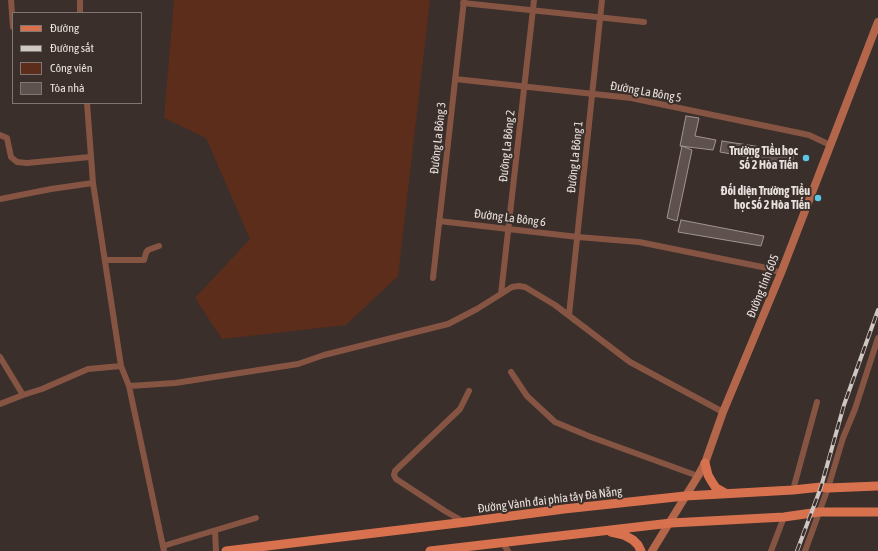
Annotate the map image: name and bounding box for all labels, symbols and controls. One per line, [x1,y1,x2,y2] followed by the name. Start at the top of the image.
[12,12,142,104] legend
[50,21,79,35] text: Đường
[50,41,94,55] text: Đường sắt
[50,61,93,75] text: Công viên
[609,79,683,105] street label: Đường La Bông 5
[50,81,85,95] text: Tòa nhà
[427,101,449,175] street label: Đường La Bông 3
[496,109,518,183] street label: Đường La Bông 2
[564,120,586,194] street label: Đường La Bông 1
[729,144,798,172] place label: Trường Tiểu học Số 2 Hòa Tiến
[801,153,811,163] marker: Trường Tiểu học Số 2 Hòa Tiến
[721,184,810,212] place label: Đối diện Trường Tiểu học Số 2 Hòa Tiến
[813,193,823,203] marker: Đối diện Trường Tiểu học Số 2 Hòa Tiến
[473,206,547,230] street label: Đường La Bông 6
[744,252,782,320] street label: Đường tỉnh 605
[477,484,623,516] street label: Đường Vành đai phía tây Đà Nẵng

